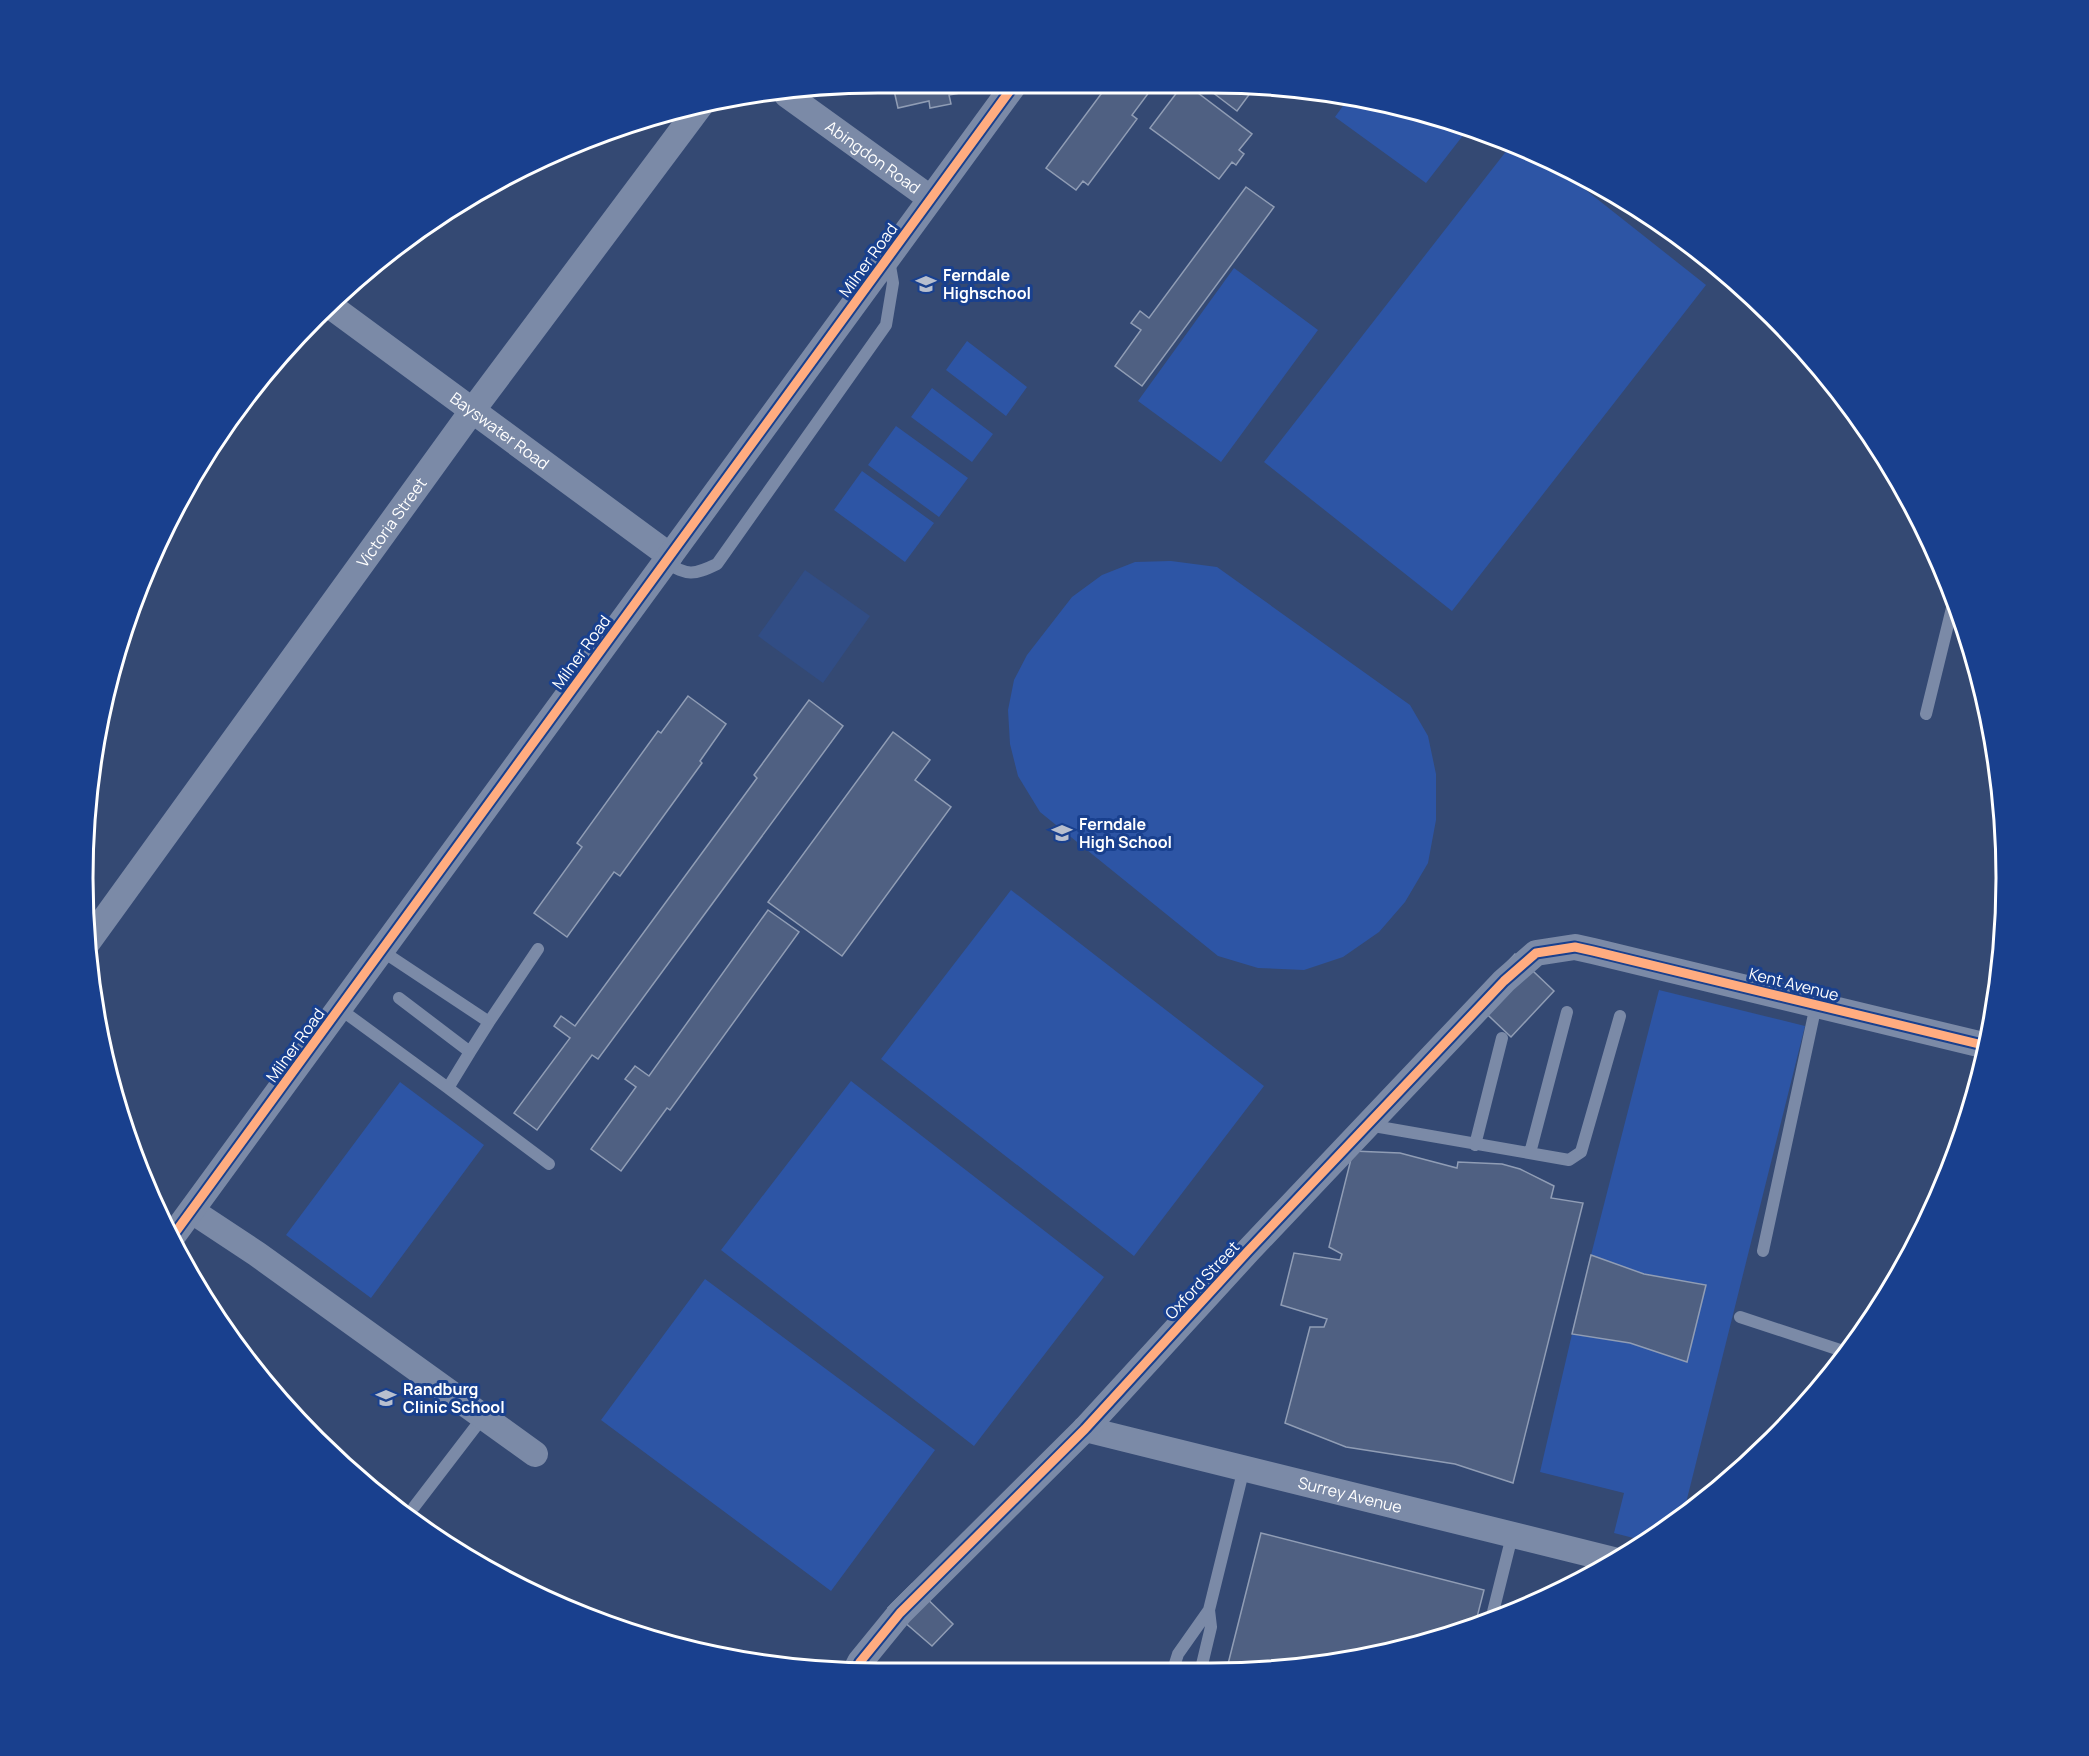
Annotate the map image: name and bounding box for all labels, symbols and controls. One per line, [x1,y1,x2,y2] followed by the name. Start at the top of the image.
[821,115,925,199] street label: Abingdon Road
[834,218,902,302] street label: Milner Road
[943,264,1031,304] place label: Ferndale Highschool
[914,272,938,296] school or university icon: Ferndale Highschool
[446,387,554,474] street label: Bayswater Road
[352,473,432,572] street label: Victoria Street
[547,610,615,694] street label: Milner Road
[1079,813,1172,853] place label: Ferndale High School
[1050,821,1074,845] school or university icon: Ferndale High School
[1747,962,1841,1006] street label: Kent Avenue
[261,1003,329,1087] street label: Milner Road
[1160,1236,1244,1324] street label: Oxford Street
[403,1378,505,1418] place label: Randburg Clinic School
[374,1386,398,1410] school or university icon: Randburg Clinic School
[1296,1471,1404,1518] street label: Surrey Avenue

